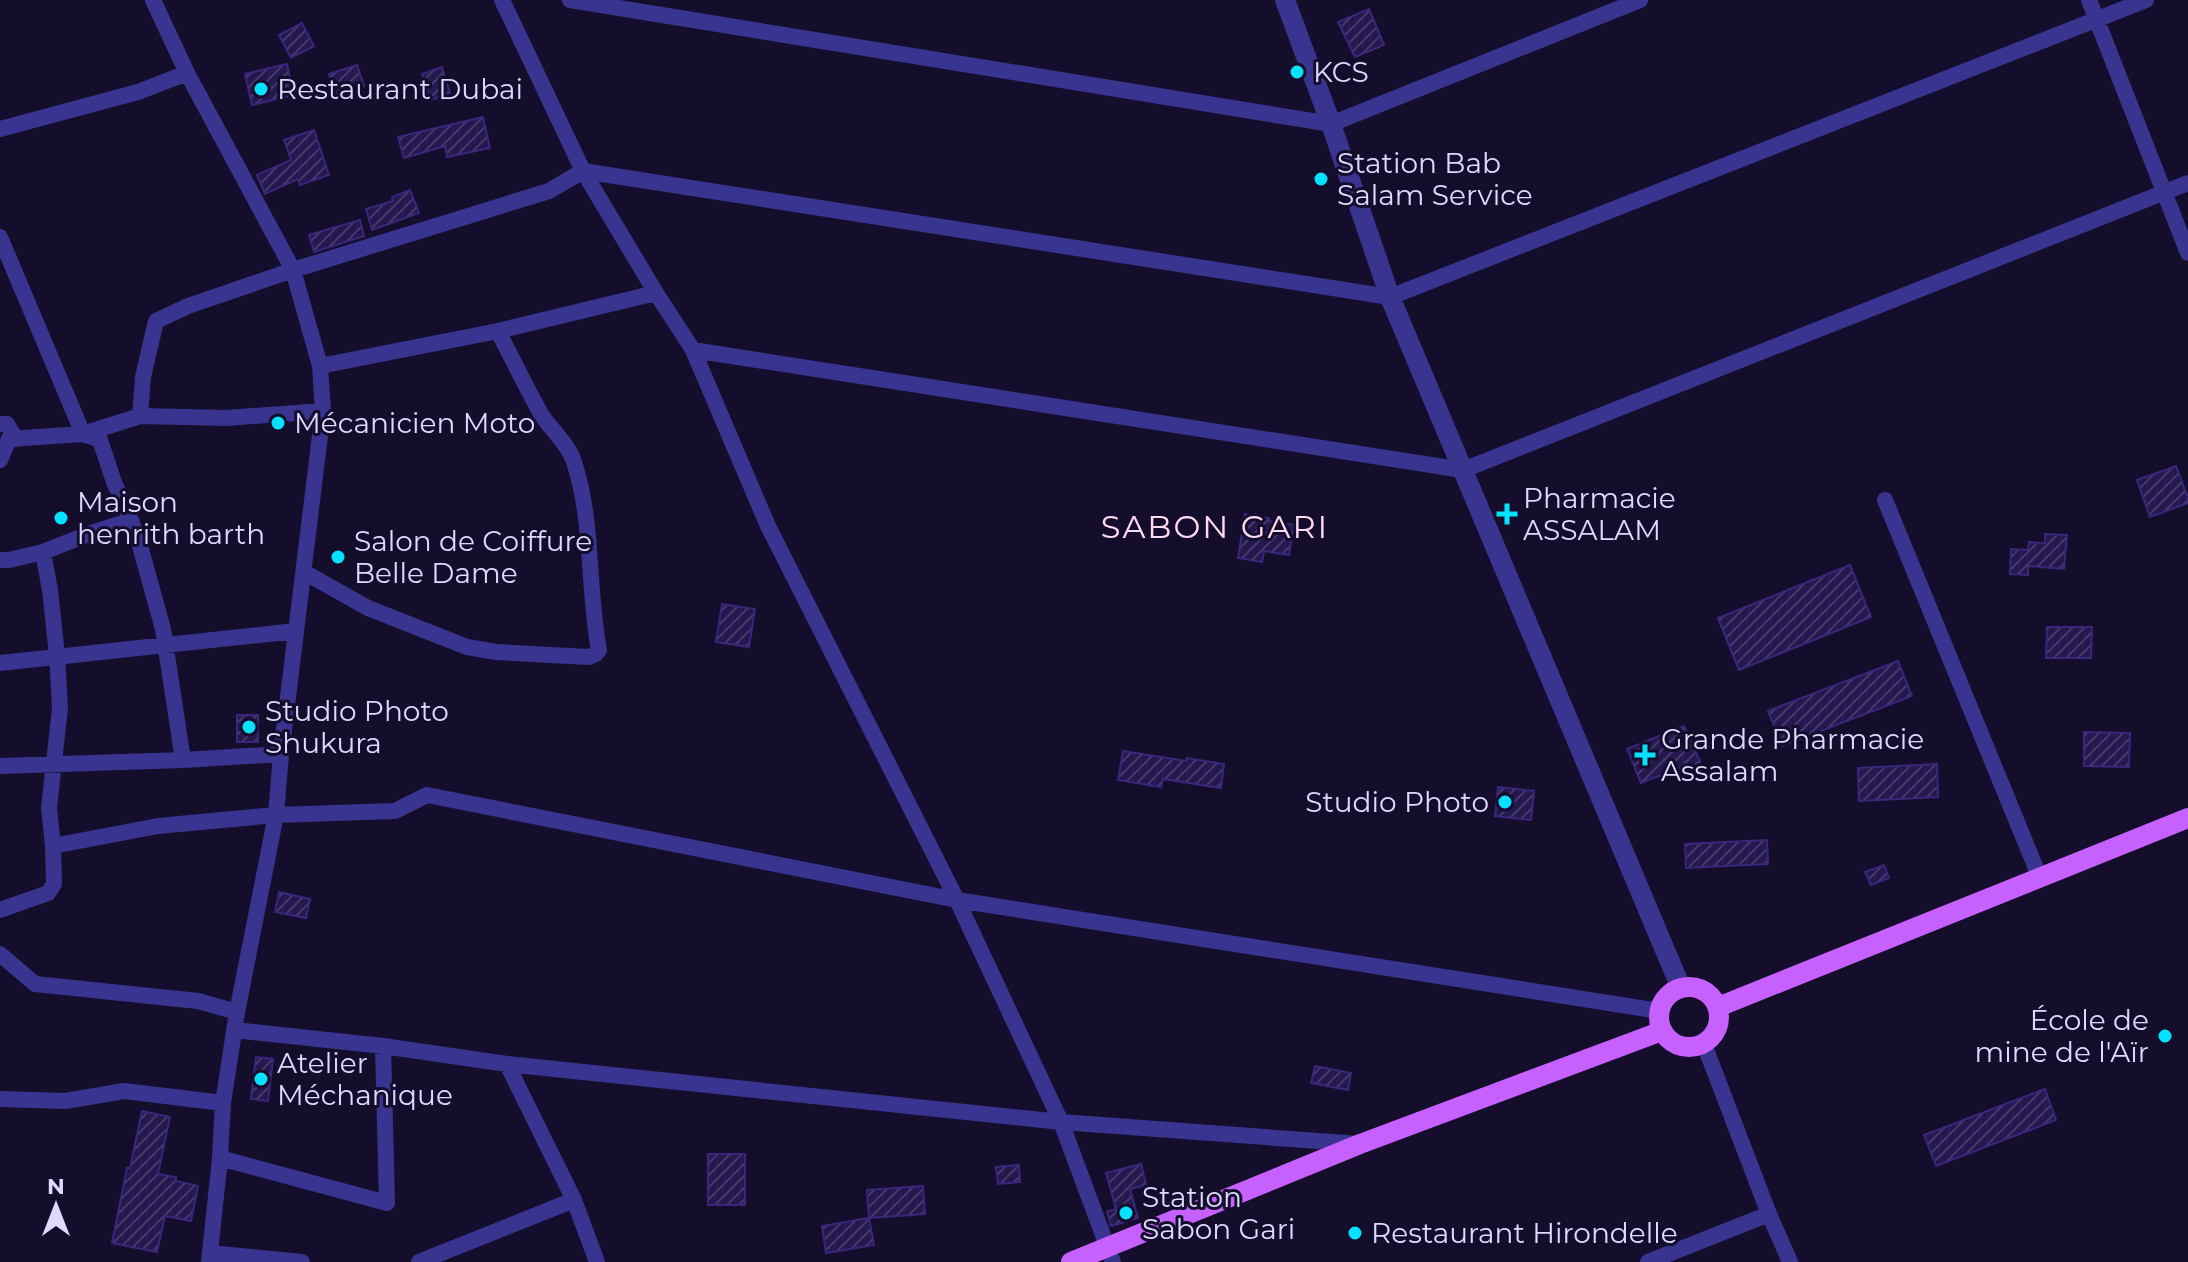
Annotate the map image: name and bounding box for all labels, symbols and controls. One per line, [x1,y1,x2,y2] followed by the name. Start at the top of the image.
[1313,55,1369,89] place label: KCS
[1288,63,1306,81] marker: KCS
[277,72,523,106] place label: Restaurant Dubai
[252,80,270,98] marker: Restaurant Dubai
[1337,146,1533,212] place label: Station Bab Salam Service
[1312,170,1330,188] marker: Station Bab Salam Service
[294,406,535,440] place label: Mécanicien Moto
[269,414,287,432] marker: Mécanicien Moto
[1523,481,1676,547] place label: Pharmacie ASSALAM
[77,485,265,551] place label: Maison henrith barth
[1498,505,1516,523] marker: Pharmacie ASSALAM
[1101,507,1329,546] district label: SABON GARI
[52,509,70,527] marker: Maison henrith barth
[354,524,592,590] place label: Salon de Coiffure Belle Dame
[329,548,347,566] marker: Salon de Coiffure Belle Dame
[265,694,449,760] place label: Studio Photo Shukura
[240,718,258,736] marker: Studio Photo Shukura
[1661,722,1924,788] place label: Grande Pharmacie Assalam
[1636,746,1654,764] marker: Grande Pharmacie Assalam
[1305,785,1489,819] place label: Studio Photo
[1496,793,1514,811] marker: Studio Photo
[1975,1003,2149,1069] place label: École de mine de l'Aïr
[2156,1027,2174,1045] marker: École de mine de l'Aïr
[277,1046,453,1112] place label: Atelier Méchanique
[252,1070,270,1088] marker: Atelier Méchanique
[16,1166,96,1246] north arrow
[47,1173,65,1200] text: N
[1142,1180,1295,1246] place label: Station Sabon Gari
[1117,1204,1135,1222] marker: Station Sabon Gari
[1371,1216,1678,1250] place label: Restaurant Hirondelle
[1346,1224,1364,1242] marker: Restaurant Hirondelle

